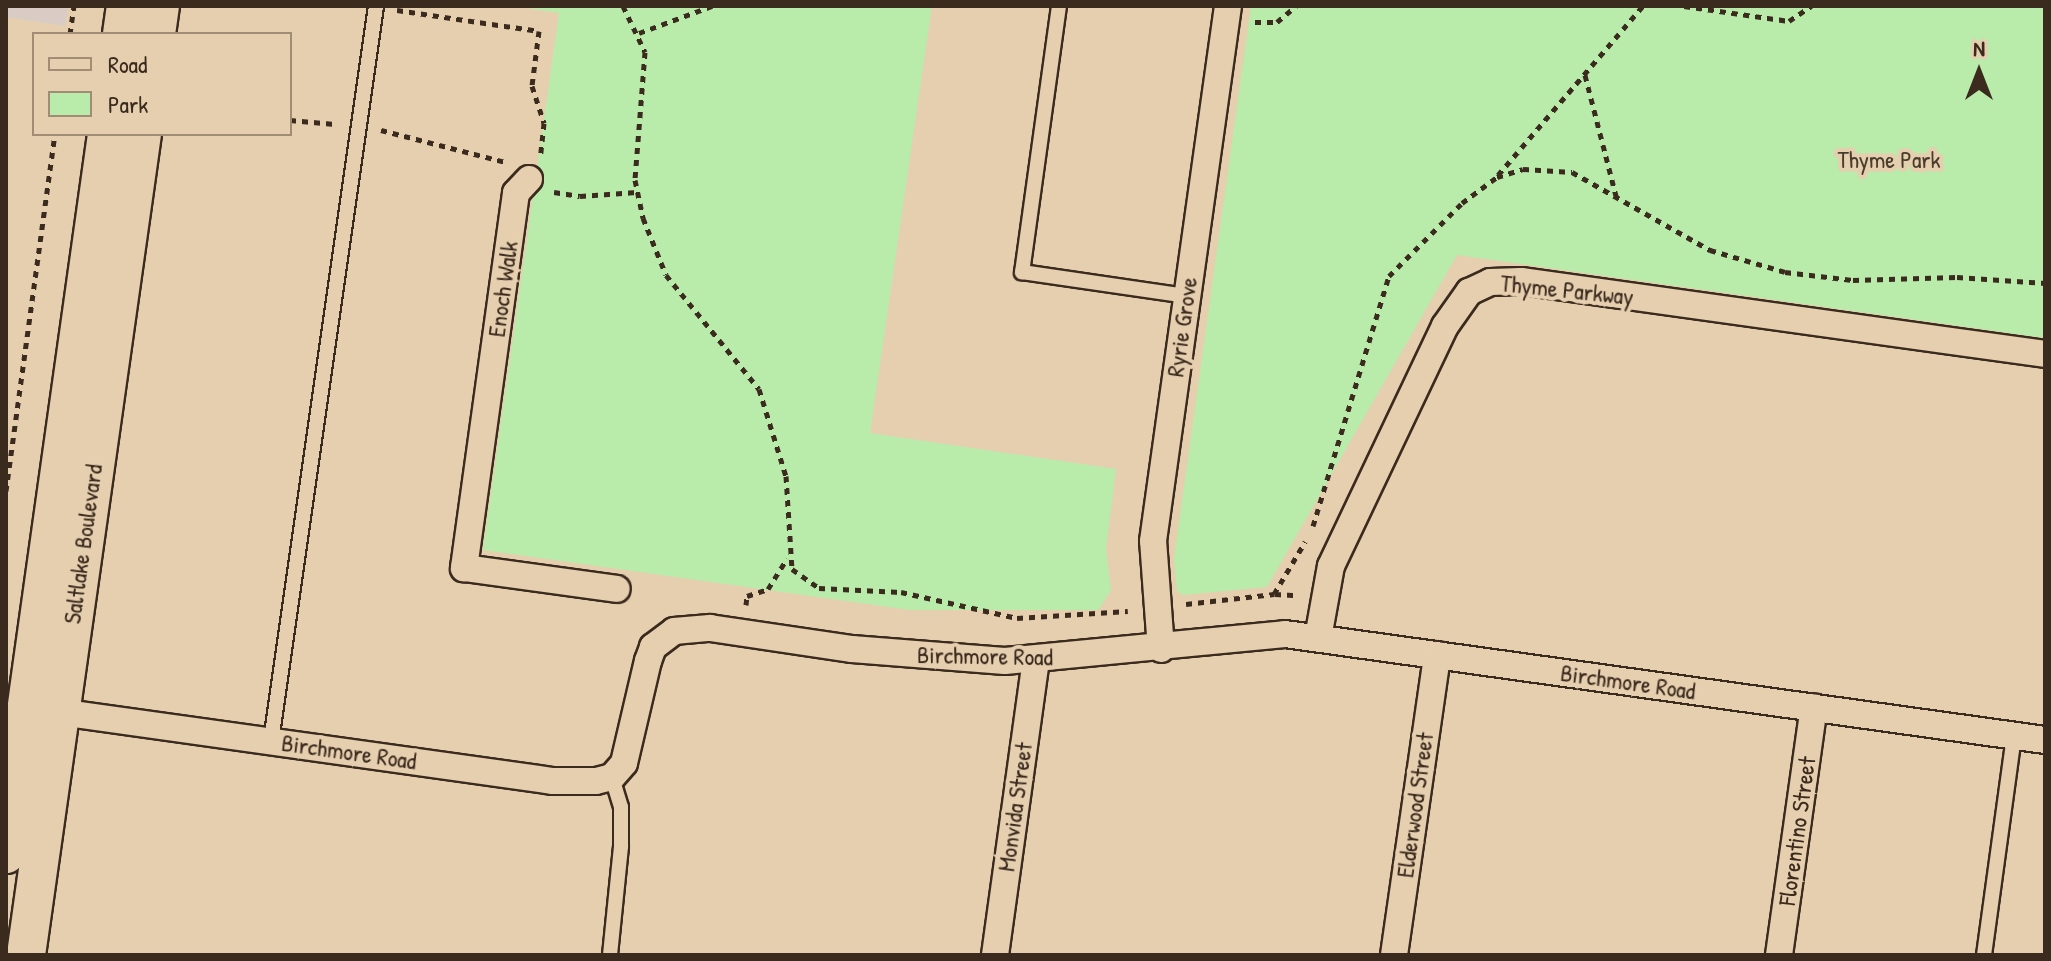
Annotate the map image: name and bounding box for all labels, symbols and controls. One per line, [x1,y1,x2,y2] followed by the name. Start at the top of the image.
[32,32,292,136] legend
[1939,32,2019,112] north arrow
[1973,33,1985,63] text: N
[108,48,147,80] text: Road
[108,88,148,120] text: Park
[1837,146,1941,174] park label: Thyme Park
[482,239,524,339] street label: Enoch Walk
[1499,269,1635,311] street label: Thyme Parkway
[1161,275,1203,379] street label: Ryrie Grove
[58,462,108,626] street label: Saltlake Boulevard
[917,640,1053,672] street label: Birchmore Road
[1559,658,1697,706] street label: Birchmore Road
[280,728,418,776] street label: Birchmore Road
[1391,731,1439,879] street label: Elderwood Street
[992,741,1038,873] street label: Monvida Street
[1772,755,1822,907] street label: Florentino Street

